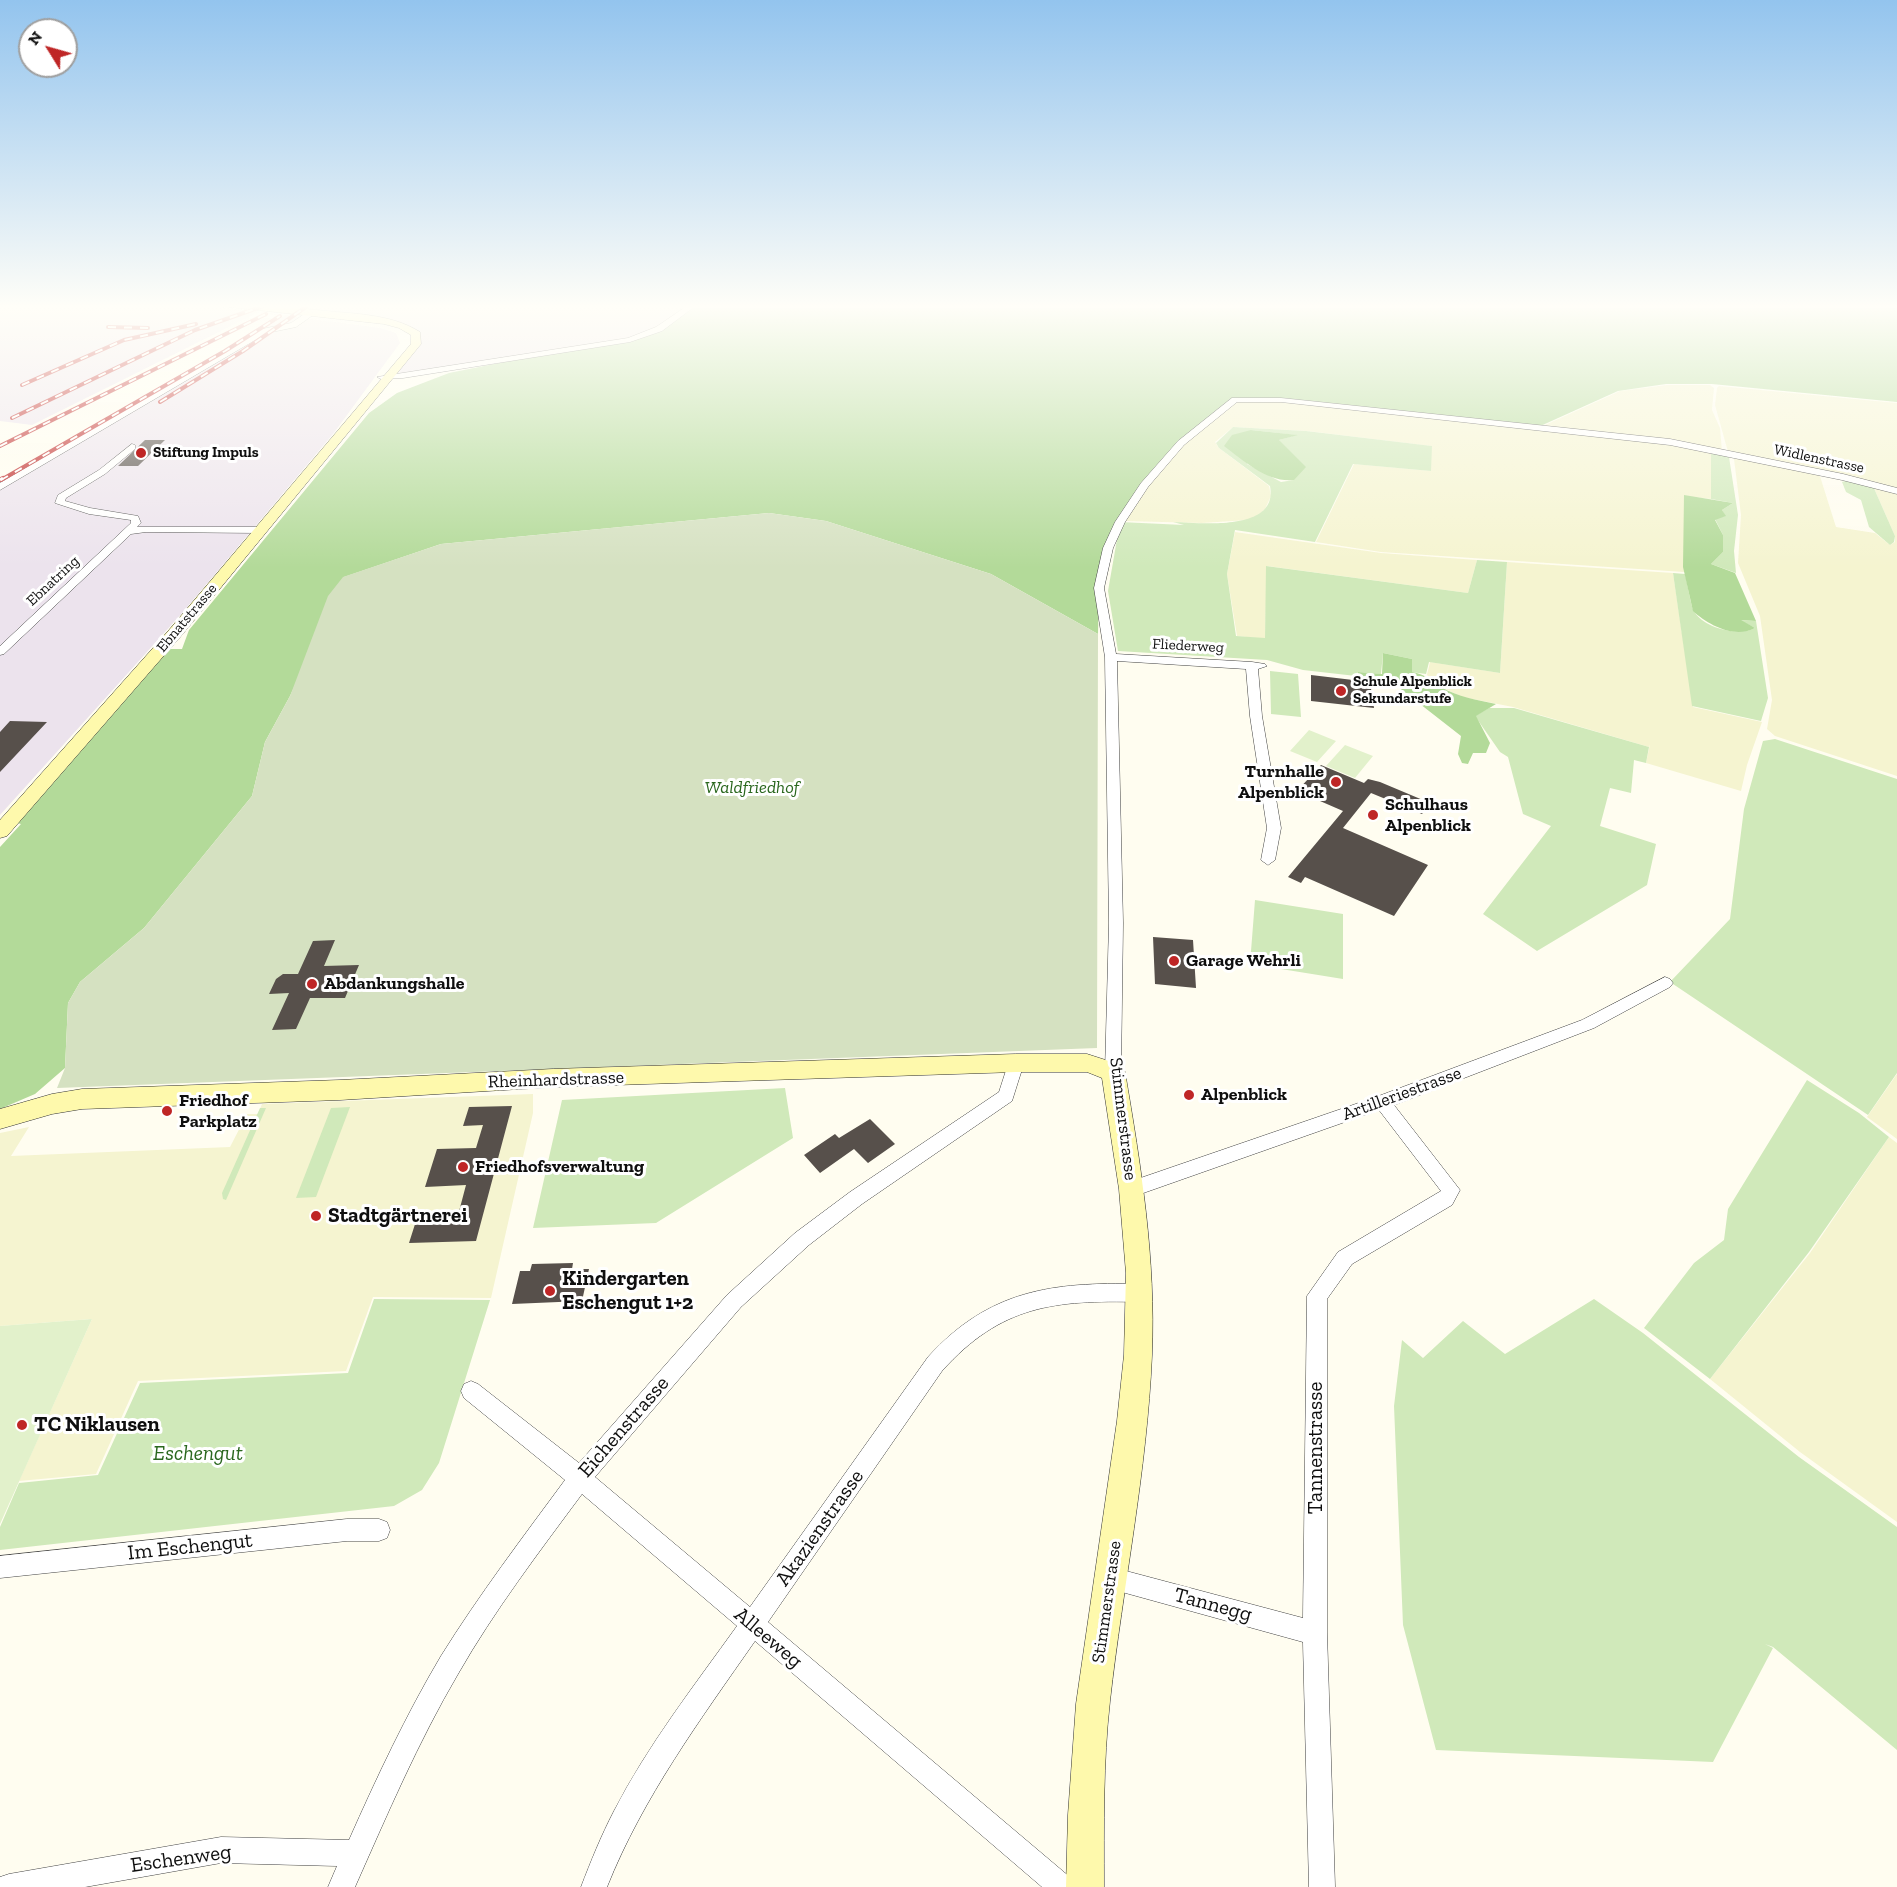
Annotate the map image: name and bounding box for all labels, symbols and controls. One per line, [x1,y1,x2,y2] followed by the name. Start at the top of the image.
[18,18,78,78] north arrow
[24,27,46,49] text: N
[1772,441,1866,477] street label: Widlenstrasse
[153,444,259,462] place label: Stiftung Impuls
[134,446,148,460] marker: Stiftung Impuls
[23,552,83,610] street label: Ebnatring
[153,580,221,656] street label: Ebnatstrasse
[1152,635,1224,657] street label: Fliederweg
[1353,673,1472,708] place label: Schule Alpenblick Sekundarstufe
[1334,684,1348,698] marker: Schule Alpenblick Sekundarstufe
[1238,761,1324,804] place label: Turnhalle Alpenblick
[1329,775,1343,789] marker: Turnhalle Alpenblick
[705,777,799,799] park label: Waldfriedhof
[1385,794,1471,836] place label: Schulhaus Alpenblick
[1366,808,1380,822] marker: Schulhaus Alpenblick
[1186,950,1301,972] place label: Garage Wehrli
[1167,954,1181,968] marker: Garage Wehrli
[324,973,464,995] place label: Abdankungshalle
[305,977,319,991] marker: Abdankungshalle
[1105,1056,1141,1182] street label: Stimmerstrasse
[1340,1062,1464,1126] street label: Artilleriestrasse
[488,1067,624,1093] street label: Rheinhardstrasse
[1201,1084,1287,1106] place label: Alpenblick
[1182,1088,1196,1102] marker: Alpenblick
[179,1090,257,1132] place label: Friedhof Parkplatz
[160,1104,174,1118] marker: Friedhof Parkplatz
[475,1156,644,1178] place label: Friedhofsverwaltung
[456,1160,470,1174] marker: Friedhofsverwaltung
[328,1203,467,1229] place label: Stadtgärtnerei
[309,1209,323,1223] marker: Stadtgärtnerei
[562,1266,693,1316] place label: Kindergarten Eschengut 1+2
[543,1284,557,1298] marker: Kindergarten Eschengut 1+2
[573,1371,675,1483] street label: Eichenstrasse
[1303,1382,1329,1514] street label: Tannenstrasse
[34,1412,160,1438] place label: TC Niklausen
[15,1418,29,1432] marker: TC Niklausen
[153,1441,243,1467] park label: Eschengut
[771,1465,869,1591] street label: Akazienstrasse
[126,1528,254,1566] street label: Im Eschengut
[1088,1539,1126,1665] street label: Stimmerstrasse
[1171,1583,1255,1627] street label: Tannegg
[729,1602,807,1674] street label: Alleeweg
[129,1839,233,1879] street label: Eschenweg

